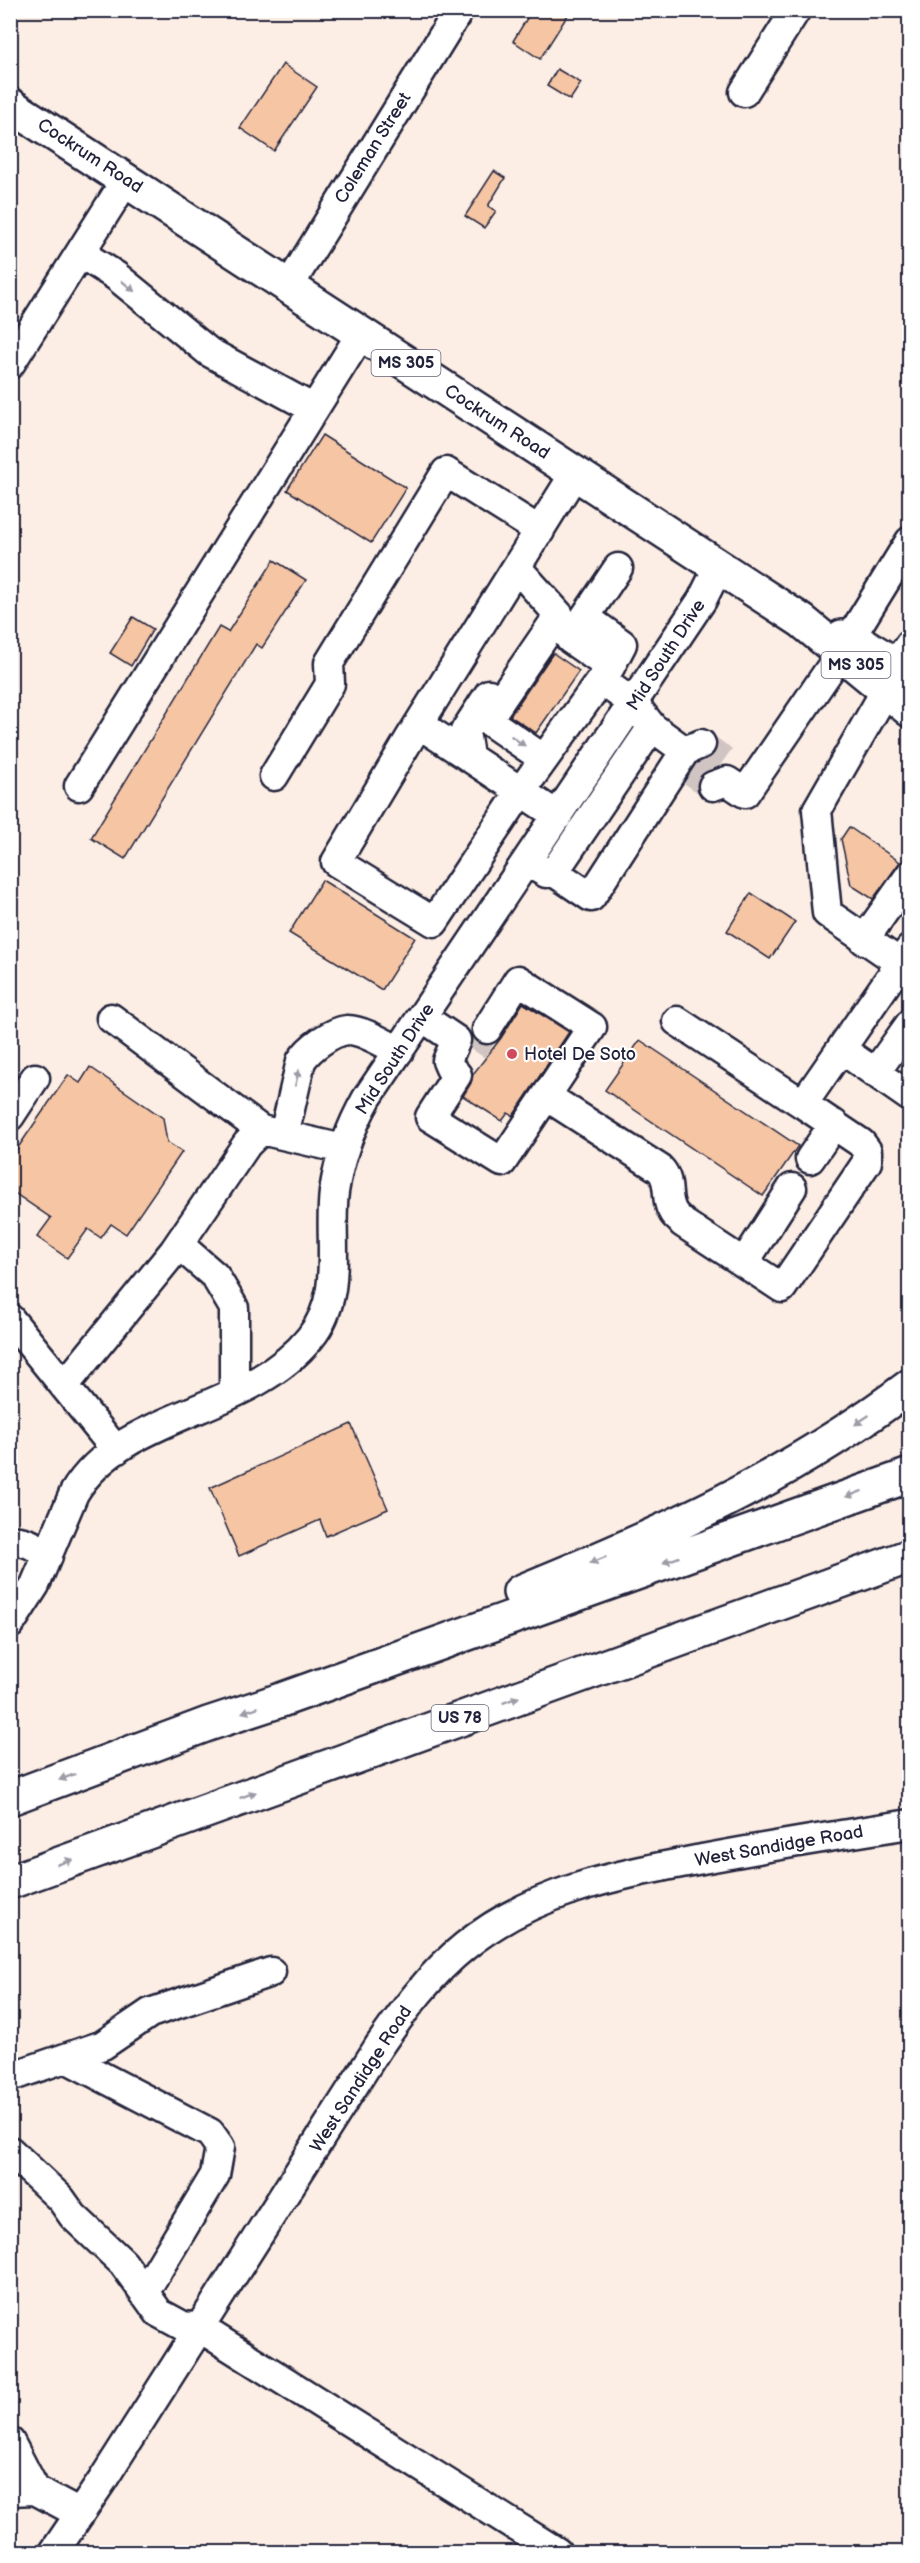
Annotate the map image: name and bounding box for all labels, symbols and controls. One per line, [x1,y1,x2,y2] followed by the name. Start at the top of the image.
[331,88,416,207] street label: Coleman Street
[33,114,147,198] street label: Cockrum Road
[120,279,136,292] one-way arrow
[372,350,440,376] road number: MS 305
[440,380,554,464] street label: Cockrum Road
[622,595,710,714] street label: Mid South Drive
[822,652,890,678] road number: MS 305
[509,735,525,747] one-way arrow
[351,999,439,1118] street label: Mid South Drive
[524,1044,636,1065] place label: Hotel De Soto
[505,1047,519,1061] marker: Hotel De Soto
[293,1069,303,1087] one-way arrow
[854,1414,870,1425] one-way arrow
[845,1490,863,1500] one-way arrow
[588,1555,606,1565] one-way arrow
[662,1556,680,1566] one-way arrow
[502,1694,520,1704] one-way arrow
[432,1705,488,1731] road number: US 78
[241,1706,259,1716] one-way arrow
[57,1772,75,1782] one-way arrow
[240,1790,258,1800] one-way arrow
[693,1821,865,1871] street label: West Sandidge Road
[56,1856,74,1866] one-way arrow
[306,2002,416,2156] street label: West Sandidge Road

